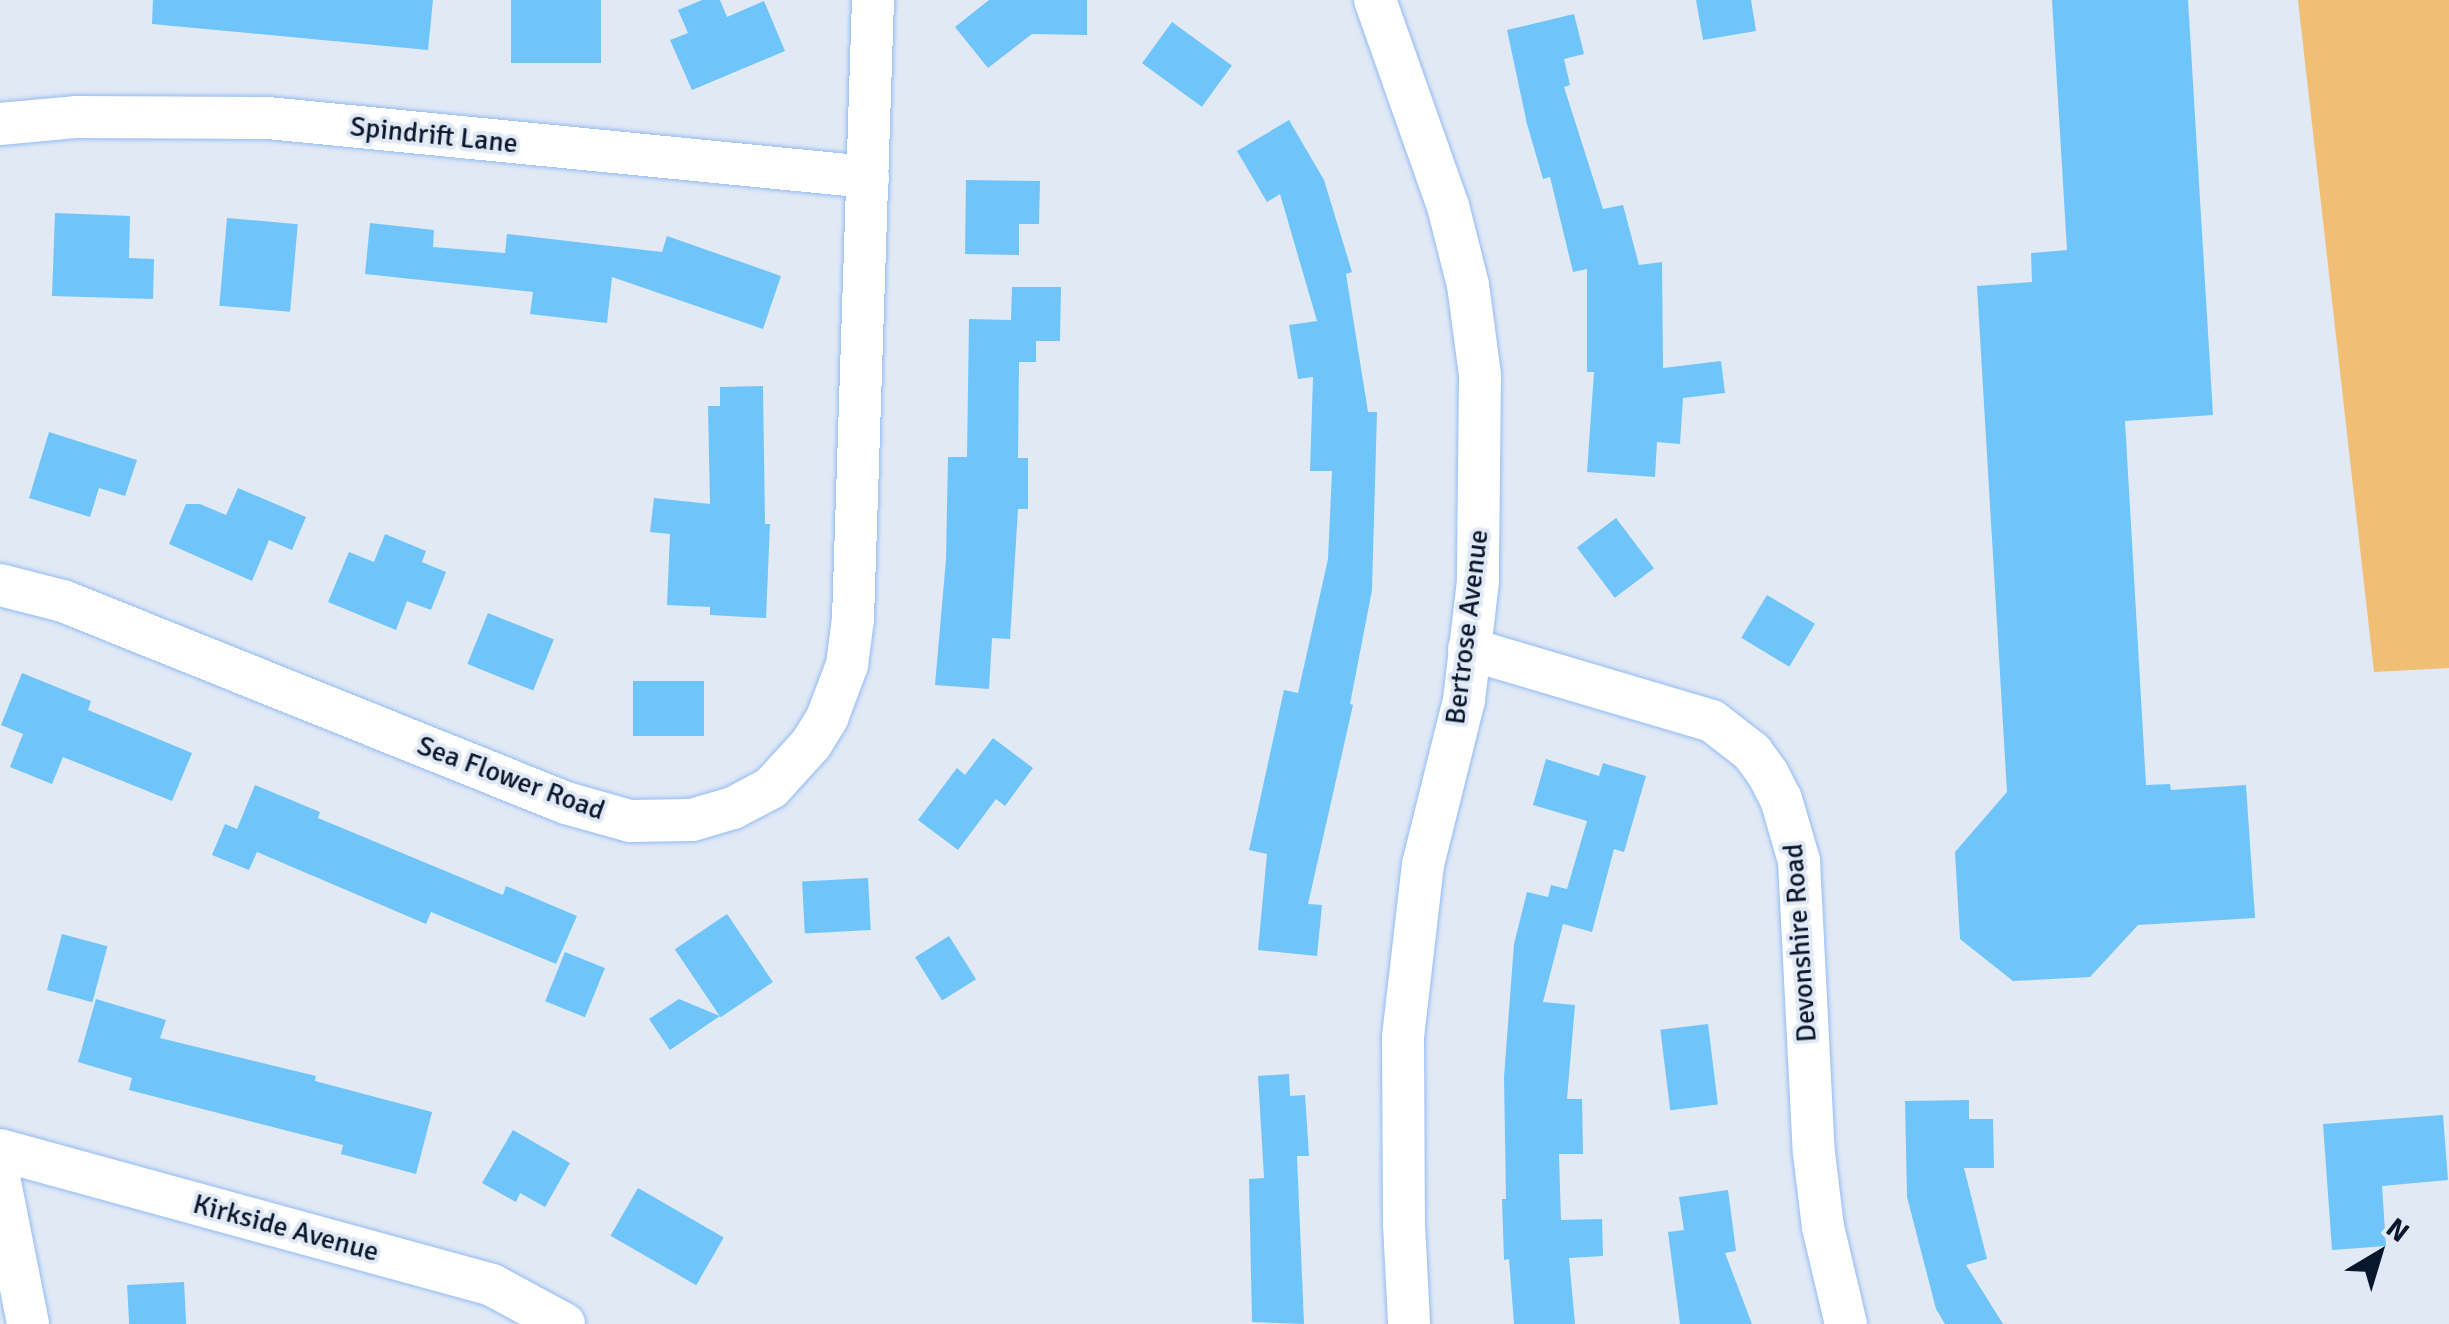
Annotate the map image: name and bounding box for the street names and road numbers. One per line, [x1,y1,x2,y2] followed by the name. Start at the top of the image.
[348,109,520,161] street label: Spindrift Lane
[1438,528,1496,726] street label: Bertrose Avenue
[413,729,609,827] street label: Sea Flower Road
[1776,843,1824,1043] street label: Devonshire Road
[189,1187,383,1269] street label: Kirkside Avenue

